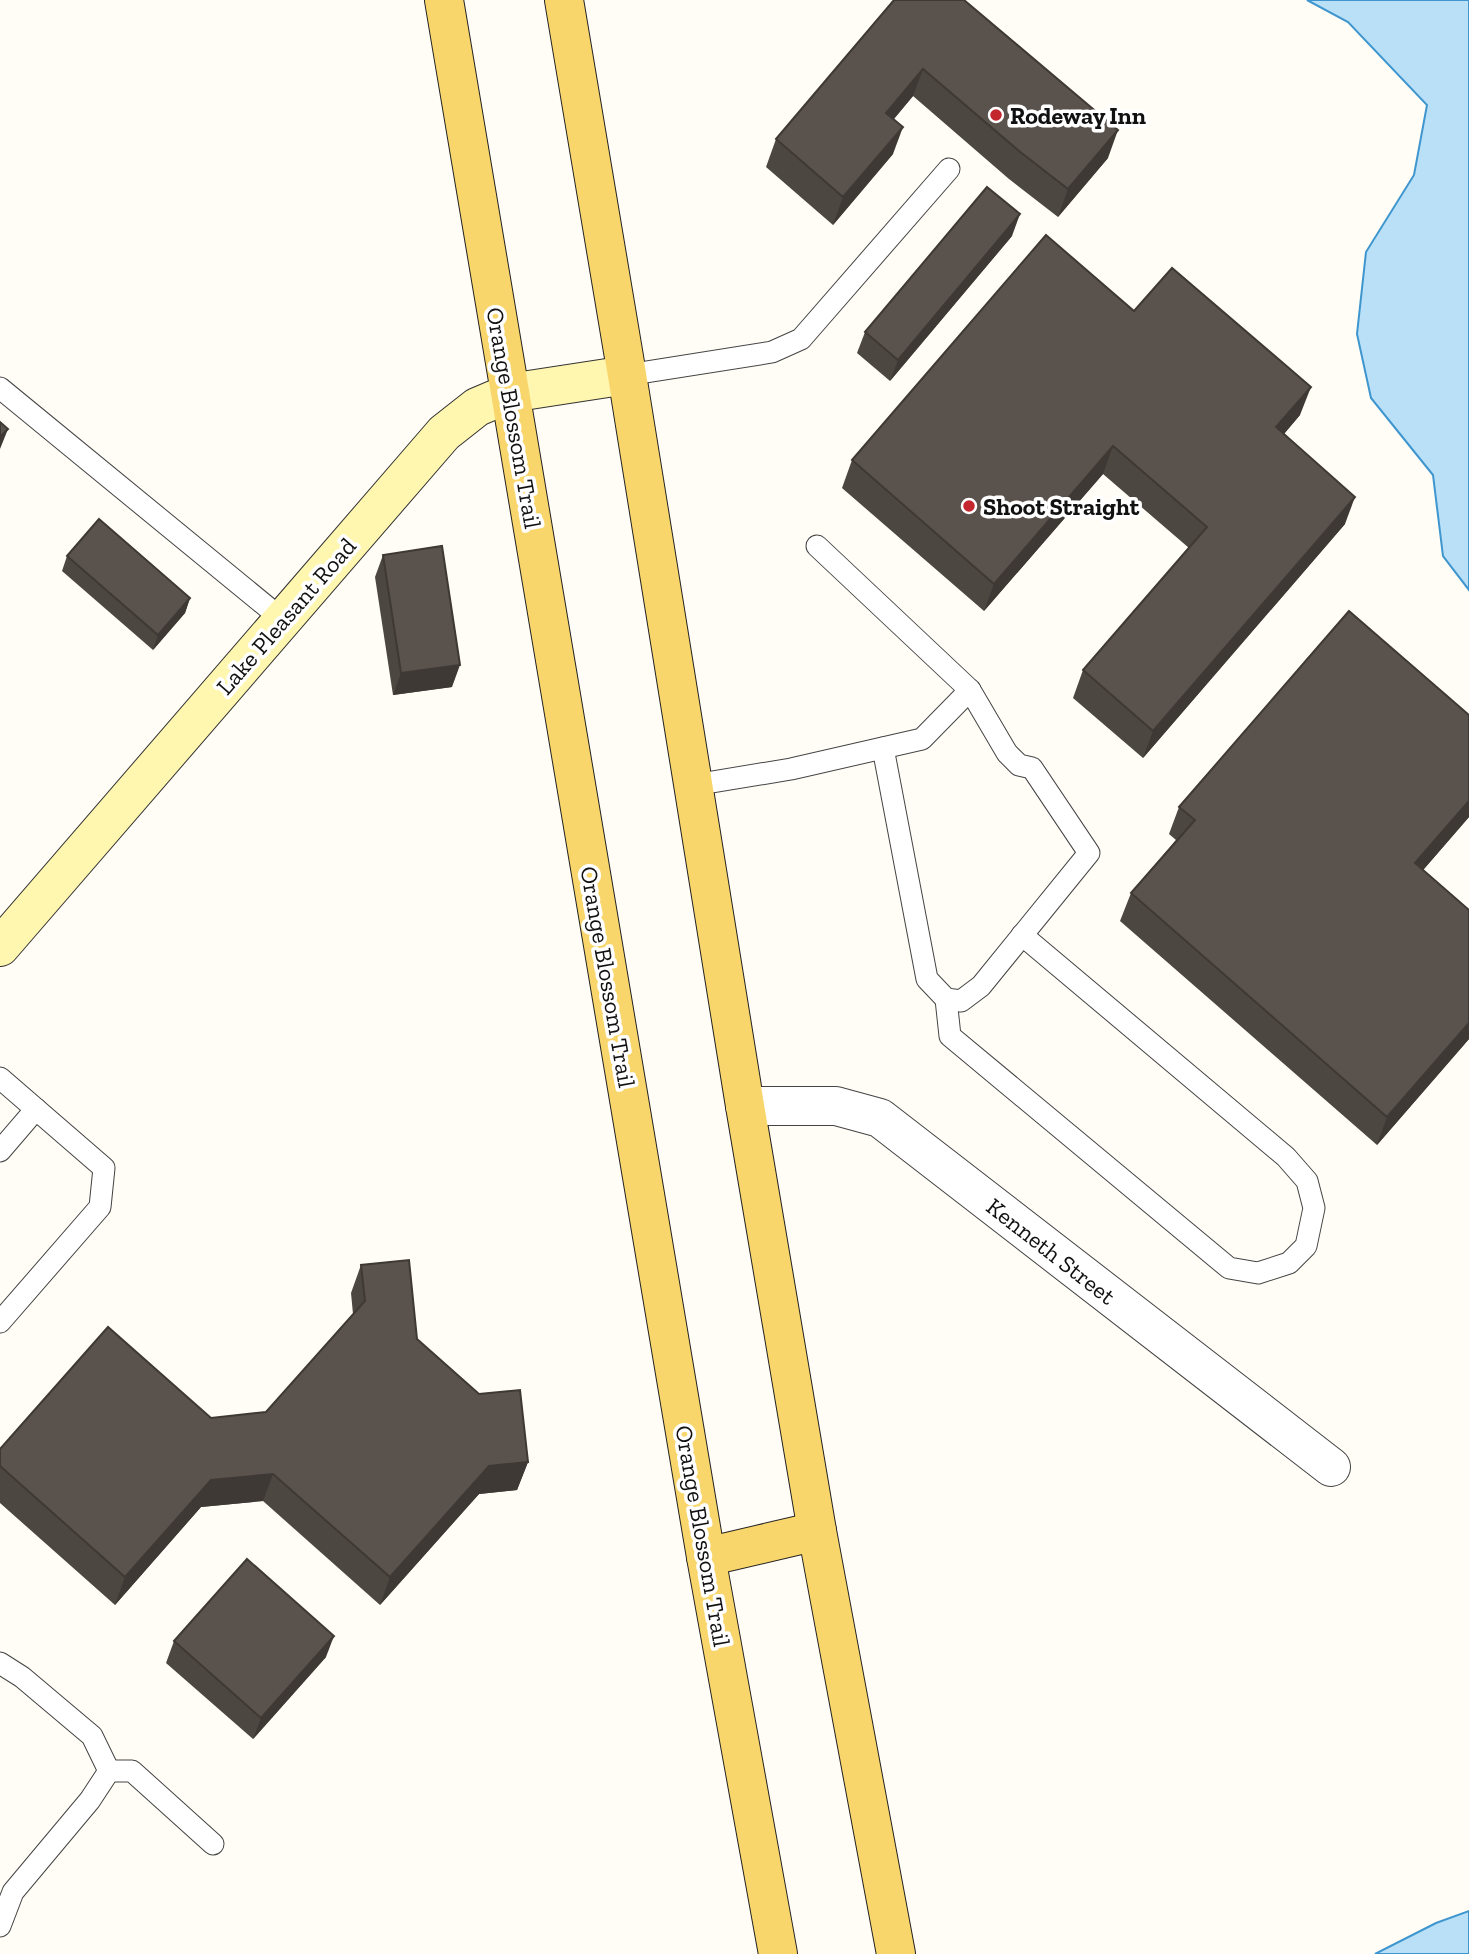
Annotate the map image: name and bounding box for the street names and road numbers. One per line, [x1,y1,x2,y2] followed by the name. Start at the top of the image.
[480,305,548,531] street label: Orange Blossom Trail
[210,532,362,700] street label: Lake Pleasant Road
[574,864,642,1090] street label: Orange Blossom Trail
[981,1192,1121,1310] street label: Kenneth Street
[669,1423,737,1649] street label: Orange Blossom Trail

